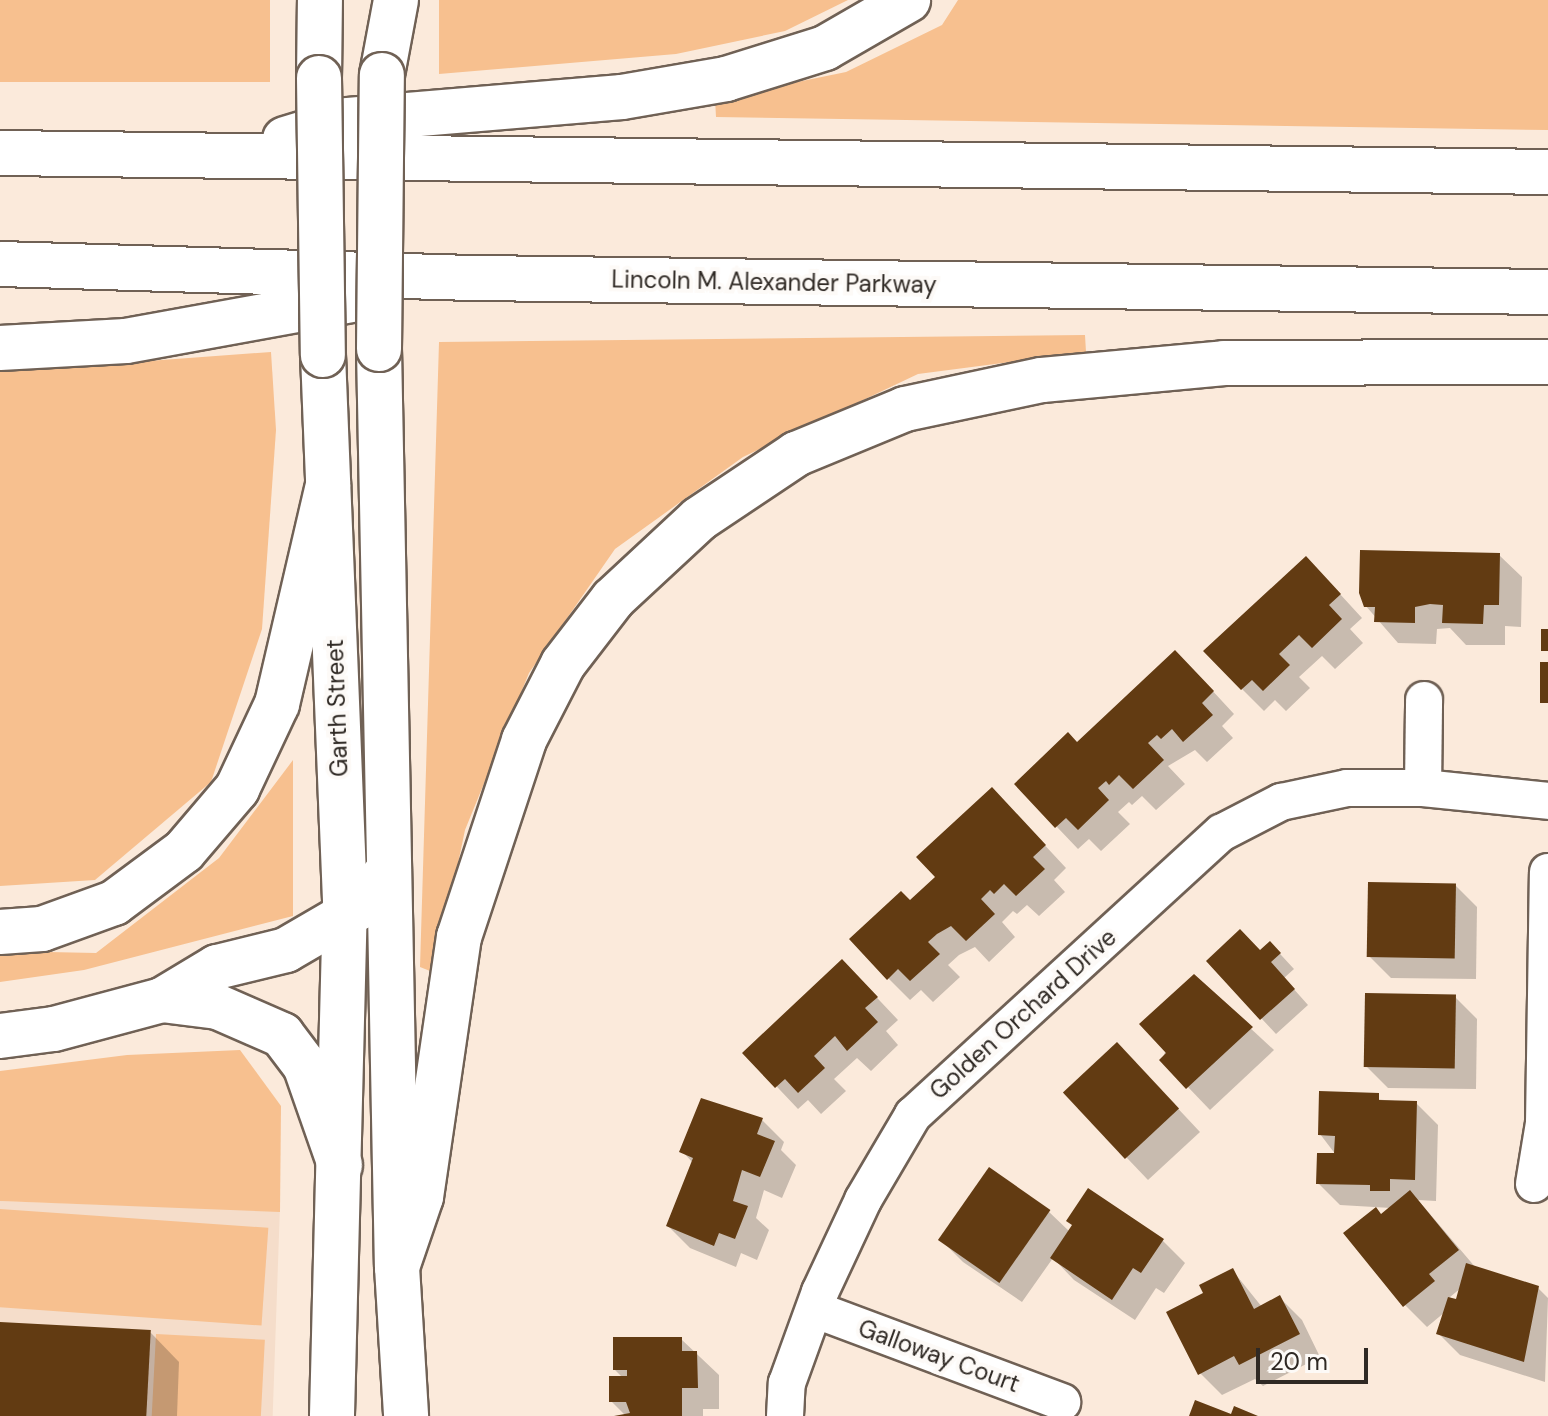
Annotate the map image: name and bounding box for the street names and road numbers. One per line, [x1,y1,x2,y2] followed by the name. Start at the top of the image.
[611,265,937,299] street label: Lincoln M. Alexander Parkway
[320,639,354,777] street label: Garth Street
[924,923,1122,1105] street label: Golden Orchard Drive
[854,1313,1024,1399] street label: Galloway Court

